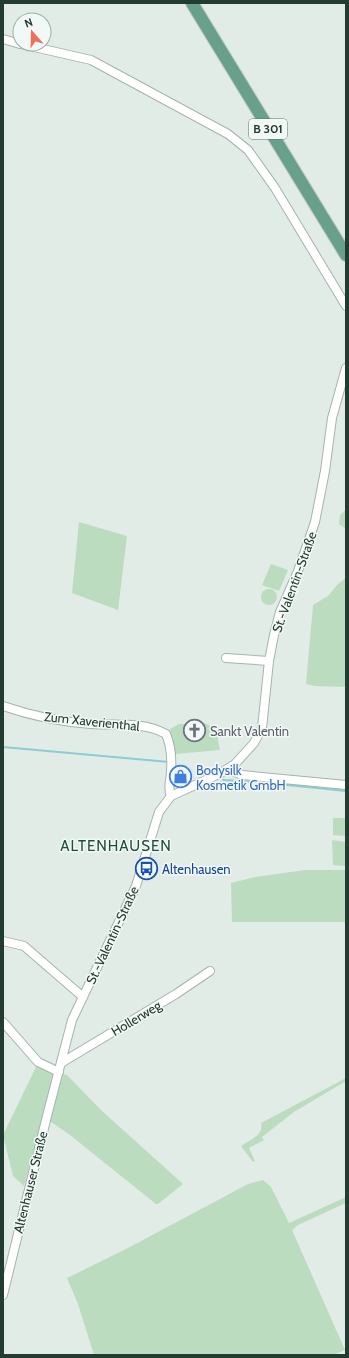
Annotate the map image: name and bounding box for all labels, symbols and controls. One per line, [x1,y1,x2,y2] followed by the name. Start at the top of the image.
[12,12,52,52] north arrow
[23,15,35,31] text: N
[249,119,287,139] road number: B 301
[268,529,320,635] street label: St.-Valentin-Straße
[43,708,141,734] street label: Zum Xaverienthal
[182,718,208,744] church icon: Sankt Valentin
[210,723,289,739] place label: Sankt Valentin
[196,762,286,793] place label: Bodysilk Kosmetik GmbH
[167,764,193,790] shop icon: Bodysilk Kosmetik GmbH
[60,837,172,855] district label: ALTENHAUSEN
[134,856,160,882] bus stop icon: Altenhausen
[162,861,231,877] place label: Altenhausen
[82,883,142,986] street label: St.-Valentin-Straße
[108,997,164,1039] street label: Hollerweg
[10,1129,50,1235] street label: Altenhauser Straße

